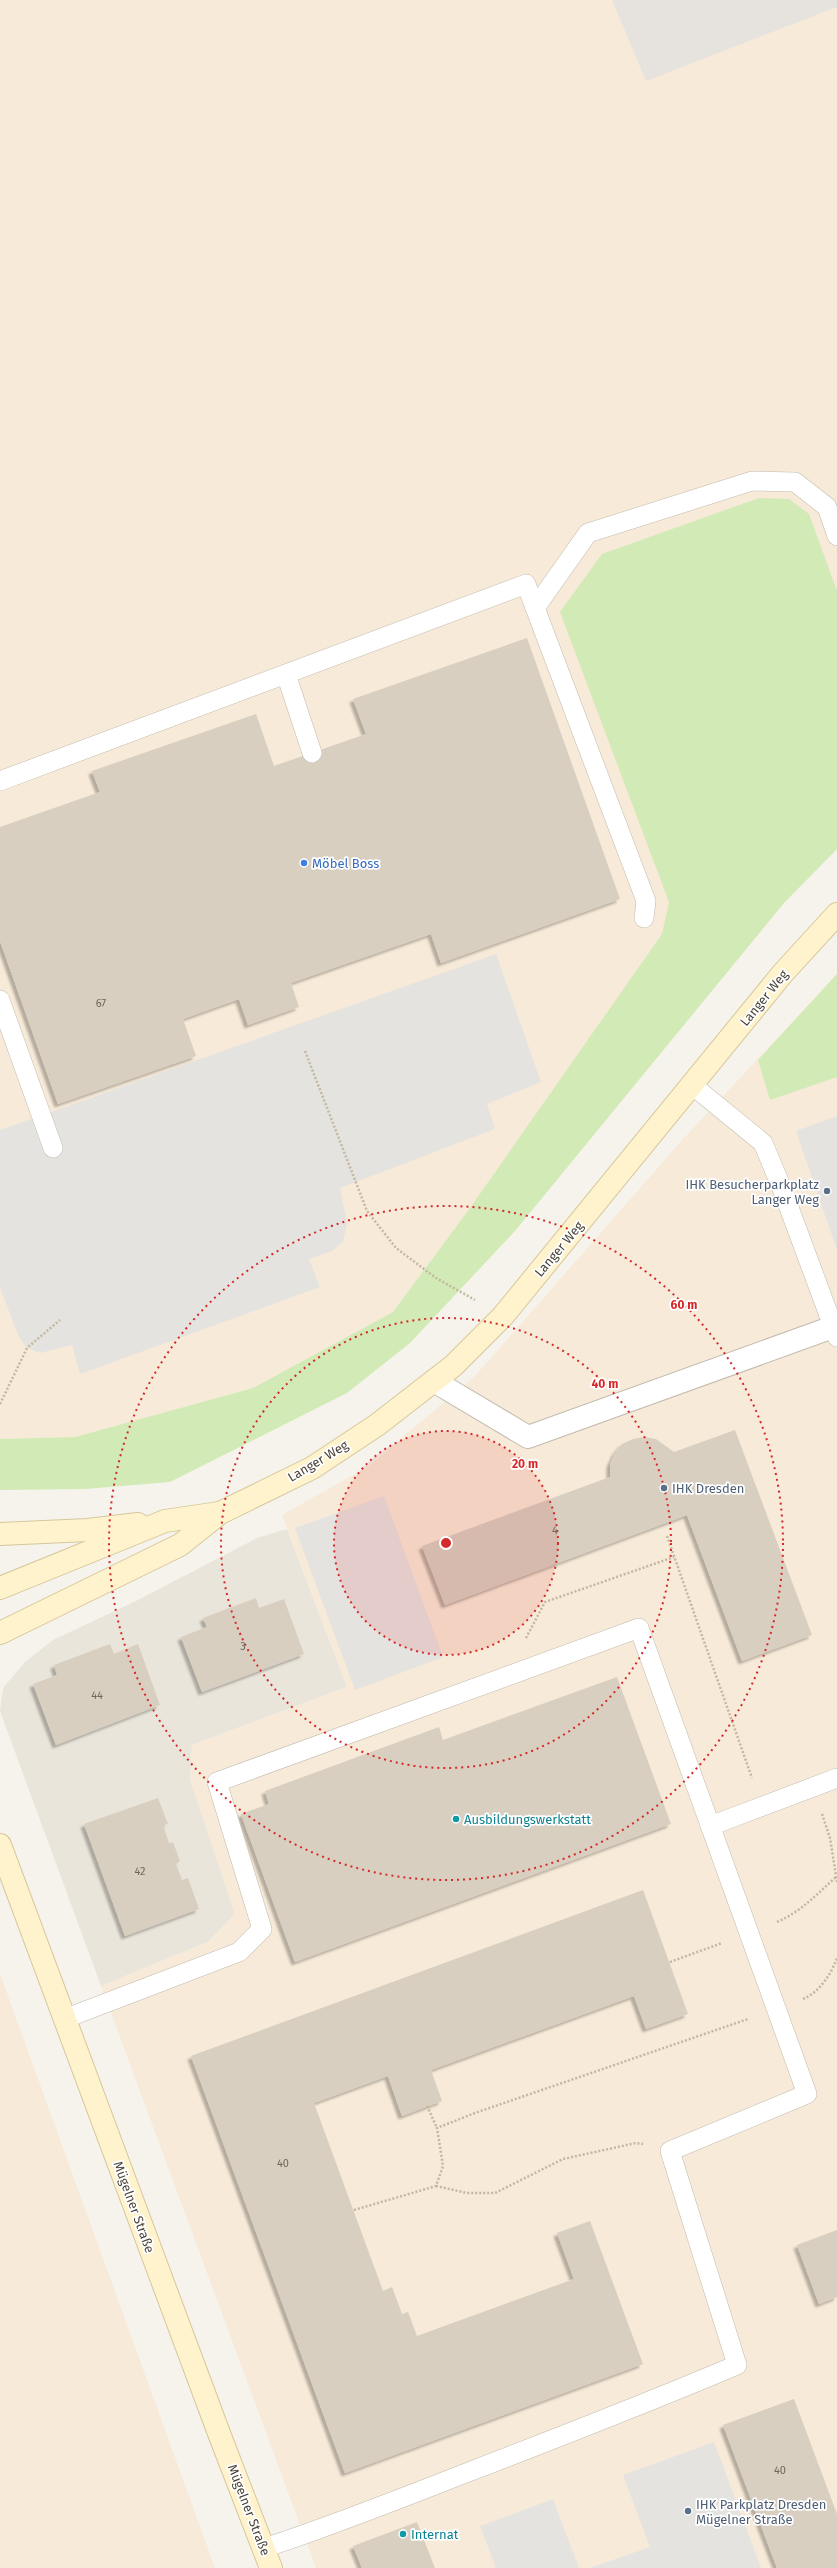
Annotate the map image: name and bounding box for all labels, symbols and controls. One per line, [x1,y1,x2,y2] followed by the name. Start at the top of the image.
[312,856,379,871] place label: Möbel Boss
[299,858,309,868] marker: Möbel Boss
[737,967,791,1029] street label: Langer Weg
[96,997,106,1010] house number: 67
[685,1177,819,1207] place label: IHK Besucherparkplatz Langer Weg
[822,1186,832,1196] marker: IHK Besucherparkplatz Langer Weg
[532,1218,587,1280] street label: Langer Weg
[671,1298,697,1312] text: 60 m
[592,1377,618,1391] text: 40 m
[285,1437,351,1485] street label: Langer Weg
[512,1457,538,1471] text: 20 m
[672,1481,744,1496] place label: IHK Dresden
[659,1483,669,1493] marker: IHK Dresden
[552,1524,558,1537] house number: 4
[439,1536,453,1550] centre of rings
[240,1640,246,1653] house number: 3
[91,1689,103,1702] house number: 44
[464,1812,591,1827] place label: Ausbildungswerkstatt
[451,1814,461,1824] marker: Ausbildungswerkstatt
[134,1865,146,1878] house number: 42
[277,2157,289,2170] house number: 40
[110,2159,158,2255] street label: Mügelner Straße
[225,2462,273,2558] street label: Mügelner Straße
[774,2464,786,2477] house number: 40
[696,2497,826,2527] place label: IHK Parkplatz Dresden Mügelner Straße
[683,2506,693,2516] marker: IHK Parkplatz Dresden Mügelner Straße
[411,2527,459,2542] place label: Internat
[398,2529,408,2539] marker: Internat

